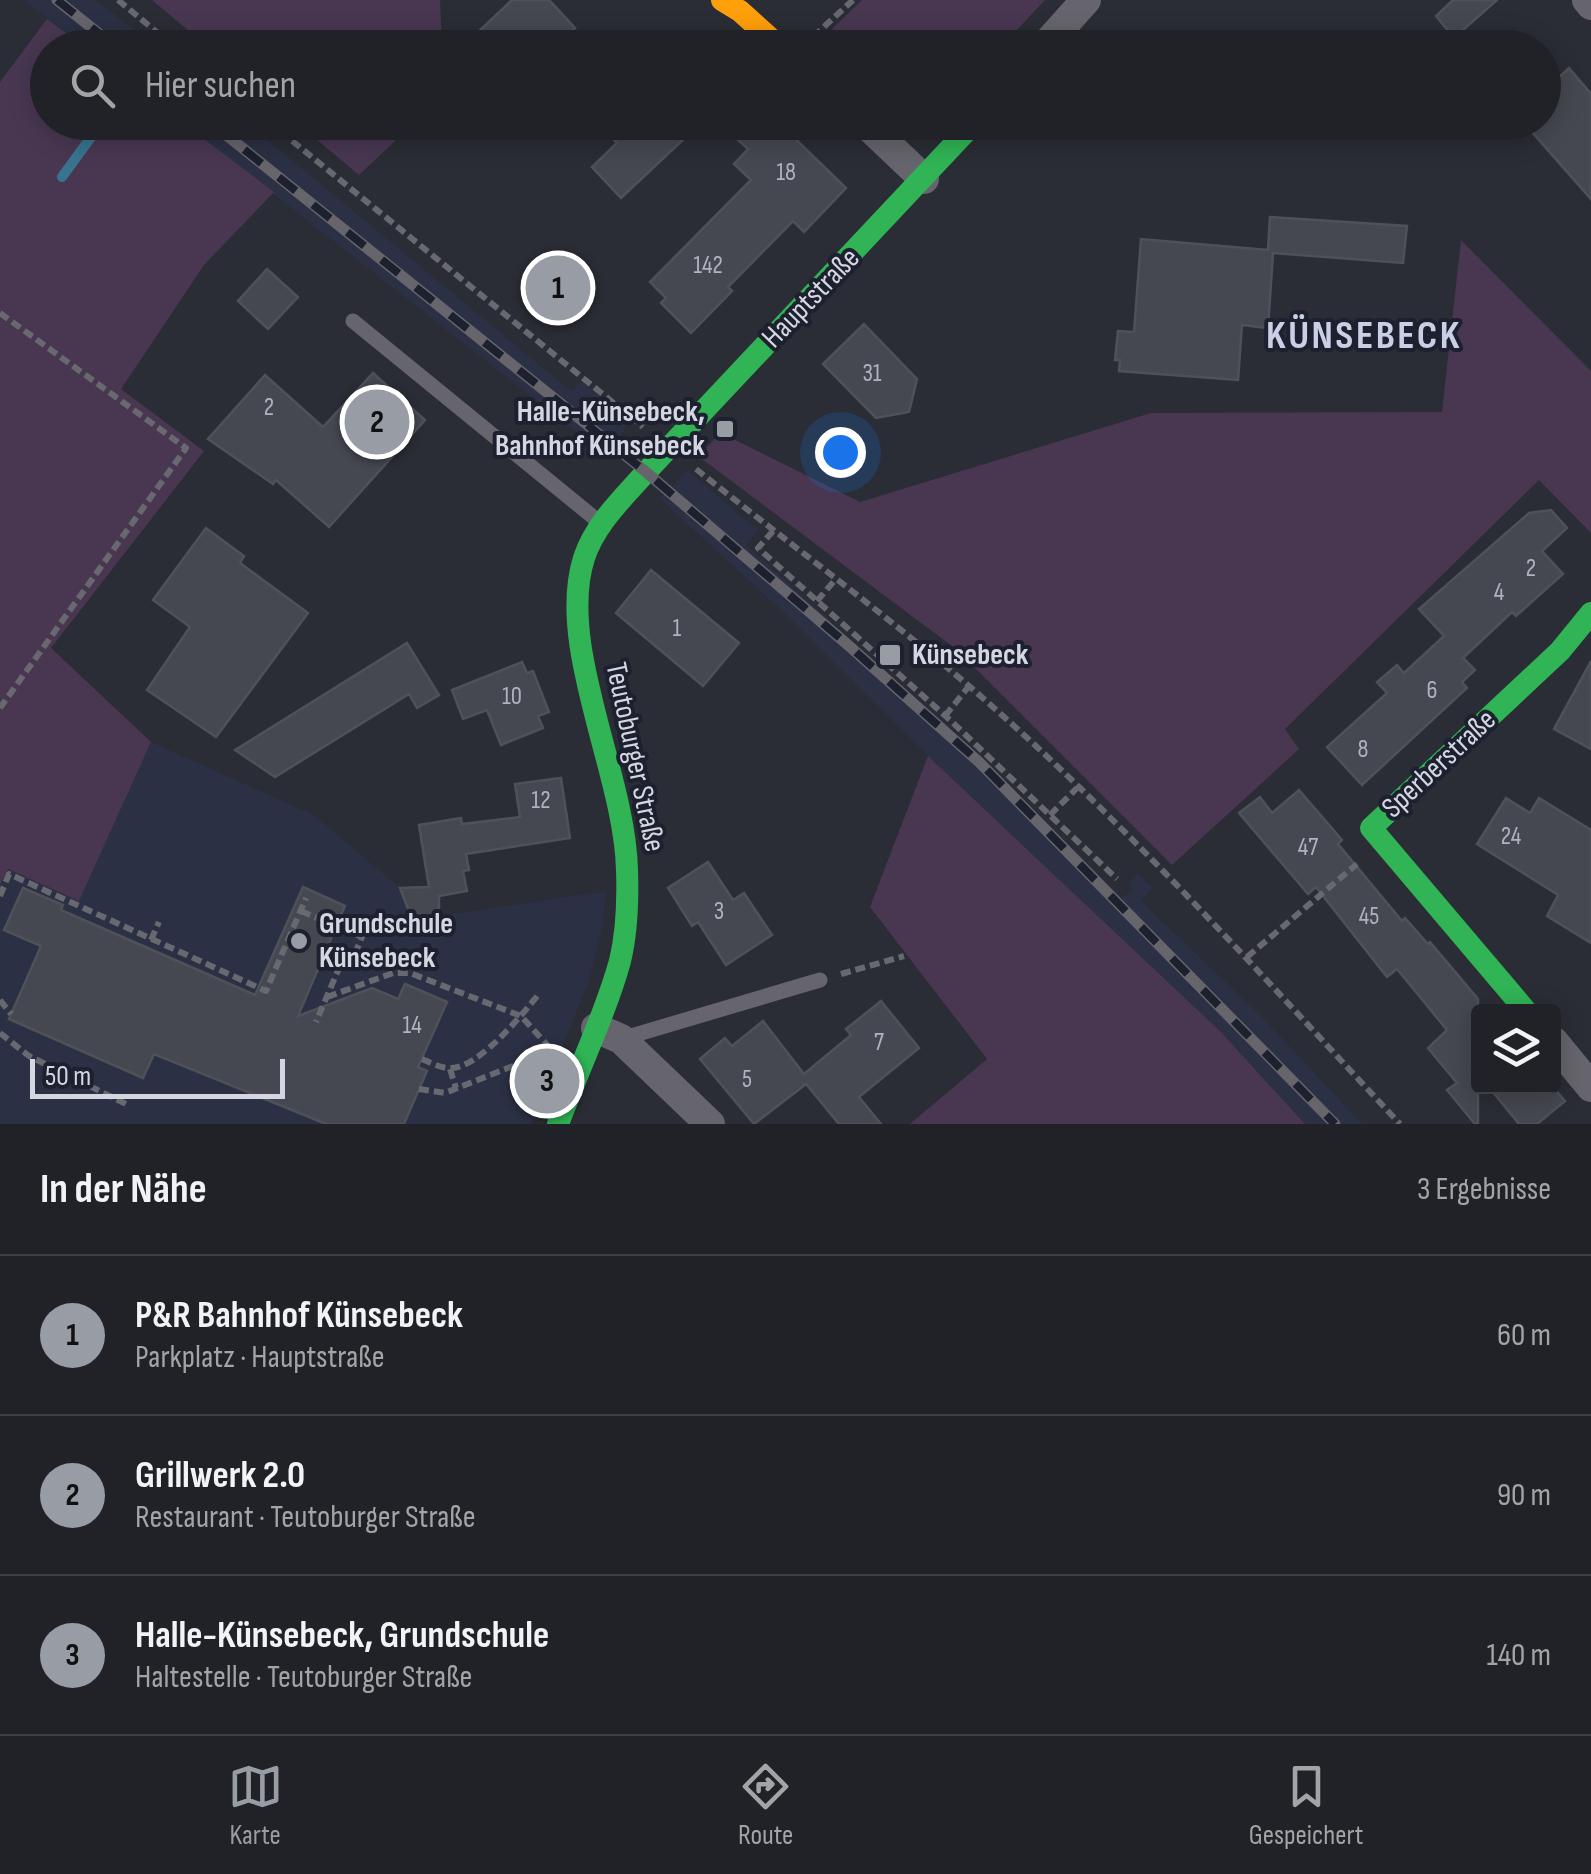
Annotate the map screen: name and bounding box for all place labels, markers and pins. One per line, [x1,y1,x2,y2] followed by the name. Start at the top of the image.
[526,250,590,326] pin: 1
[344,384,410,460] pin: 2
[495,394,705,464] place label: Halle-Künsebeck, Bahnhof Künsebeck
[714,418,736,440] marker: Halle-Künsebeck, Bahnhof Künsebeck
[912,637,1029,673] place label: Künsebeck
[877,642,903,668] marker: Künsebeck
[319,906,453,976] place label: Grundschule Künsebeck
[288,930,310,952] marker: Grundschule Künsebeck
[514,1044,580,1118] pin: 3

